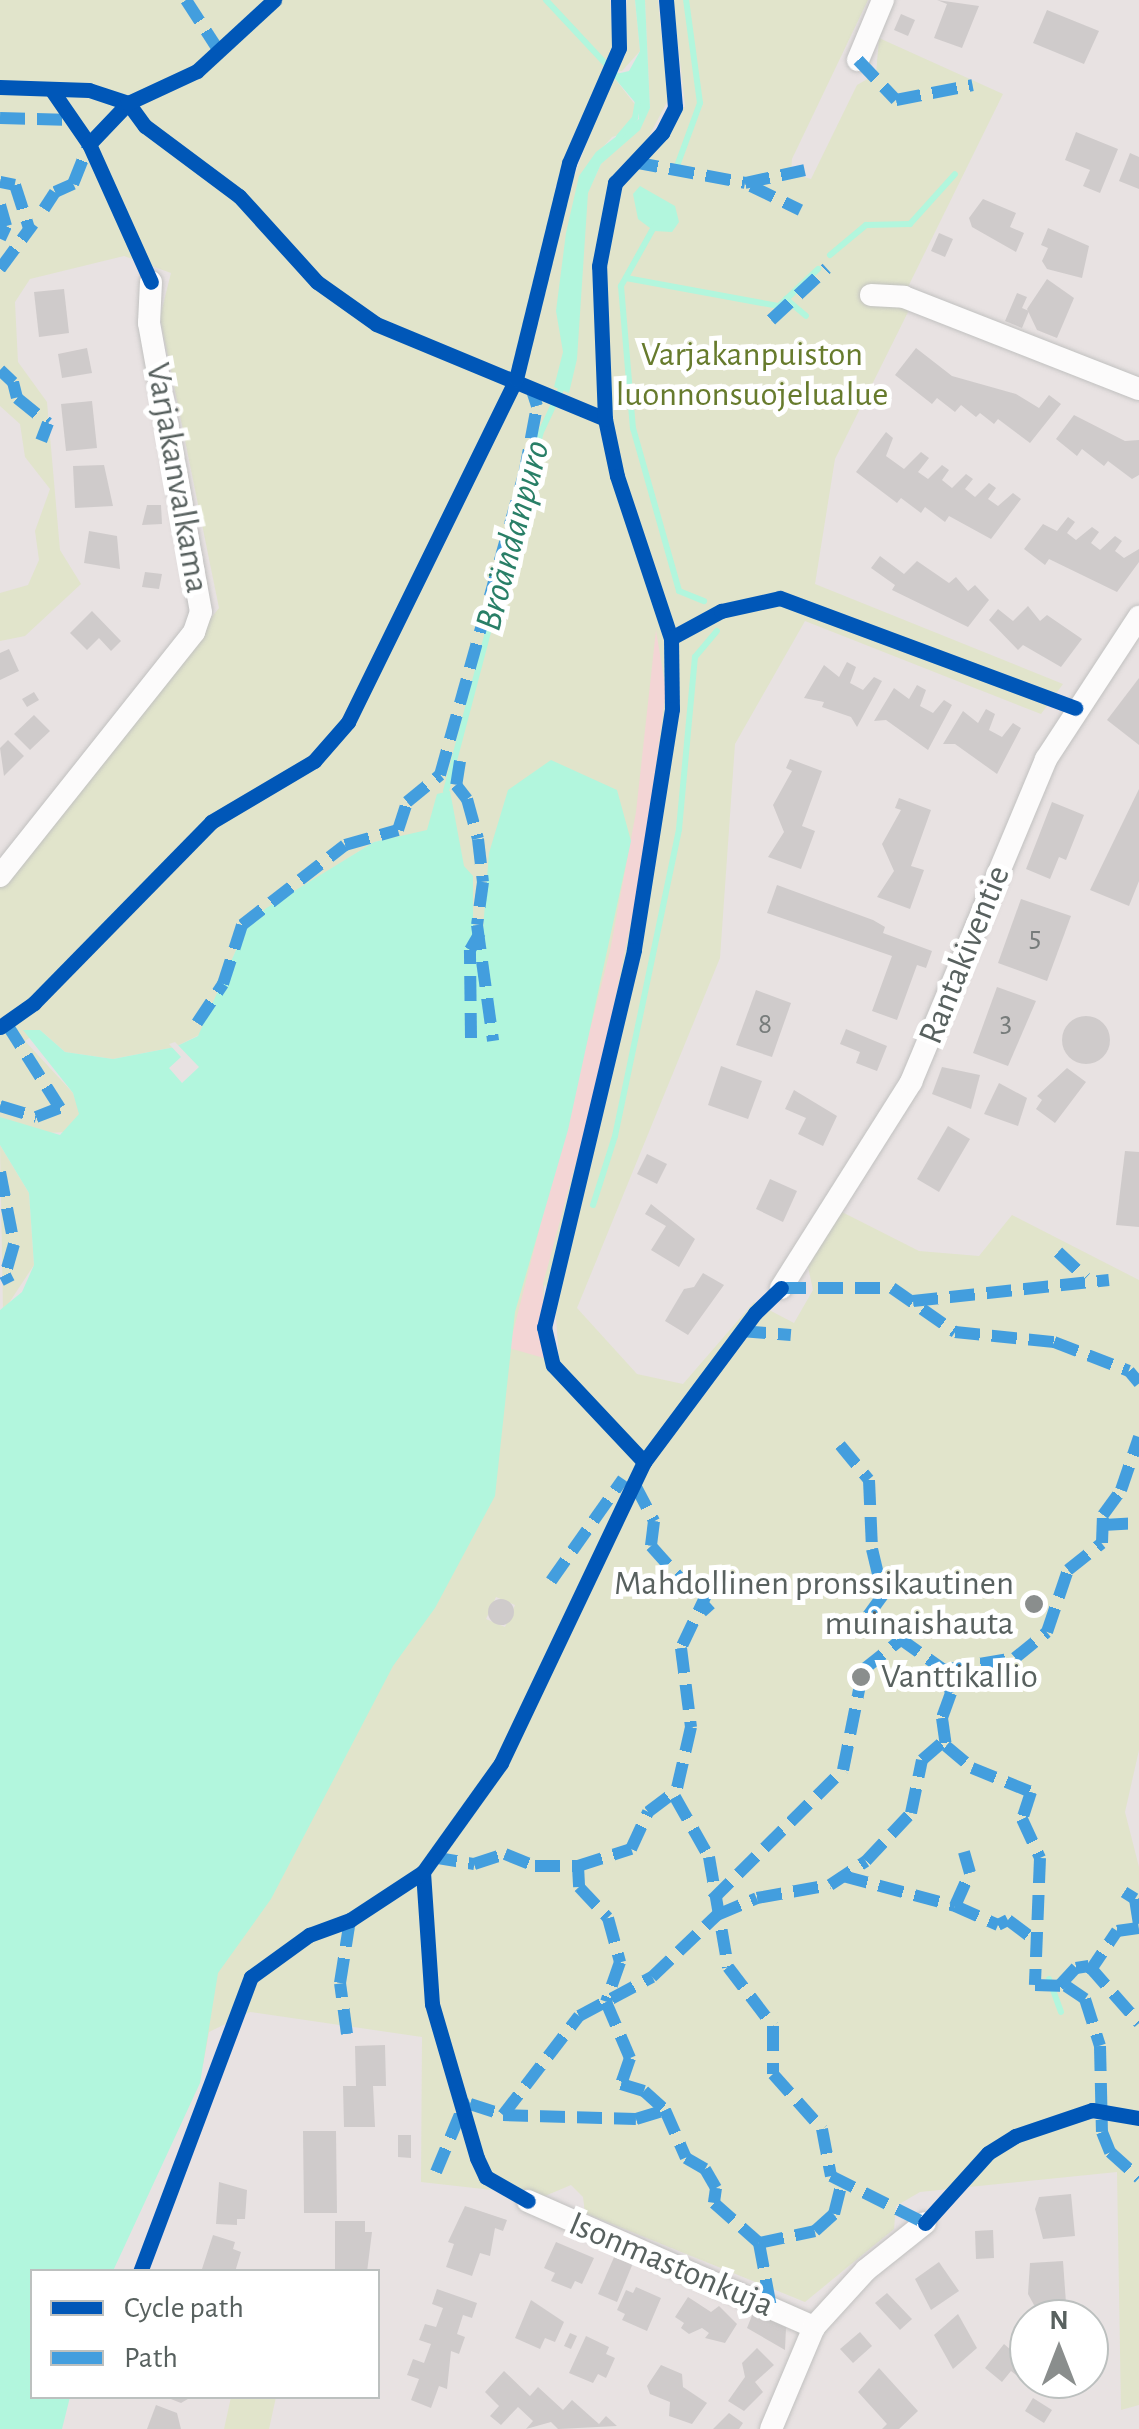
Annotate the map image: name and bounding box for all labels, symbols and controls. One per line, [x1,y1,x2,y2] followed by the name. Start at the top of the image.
[616,334,888,416] park label: Varjakanpuiston luonnonsuojelualue
[136,360,218,596] street label: Varjakanvalkama
[467,436,561,636] water label: Broändanpuro
[910,860,1020,1050] street label: Rantakiventie
[1029,919,1041,955] house number: 5
[1000,1004,1012,1040] house number: 3
[758,1006,772,1042] house number: 8
[614,1563,1014,1645] place label: Mahdollinen pronssikautinen muinaishauta
[1023,1593,1045,1615] marker: Mahdollinen pronssikautinen muinaishauta
[881,1656,1038,1698] place label: Vanttikallio
[850,1666,872,1688] marker: Vanttikallio
[562,2203,780,2327] street label: Isonmastonkuja
[30,2269,380,2399] legend
[124,2293,244,2323] text: Cycle path
[1009,2299,1109,2399] north arrow
[1049,2307,1069,2335] text: N
[124,2343,178,2373] text: Path

